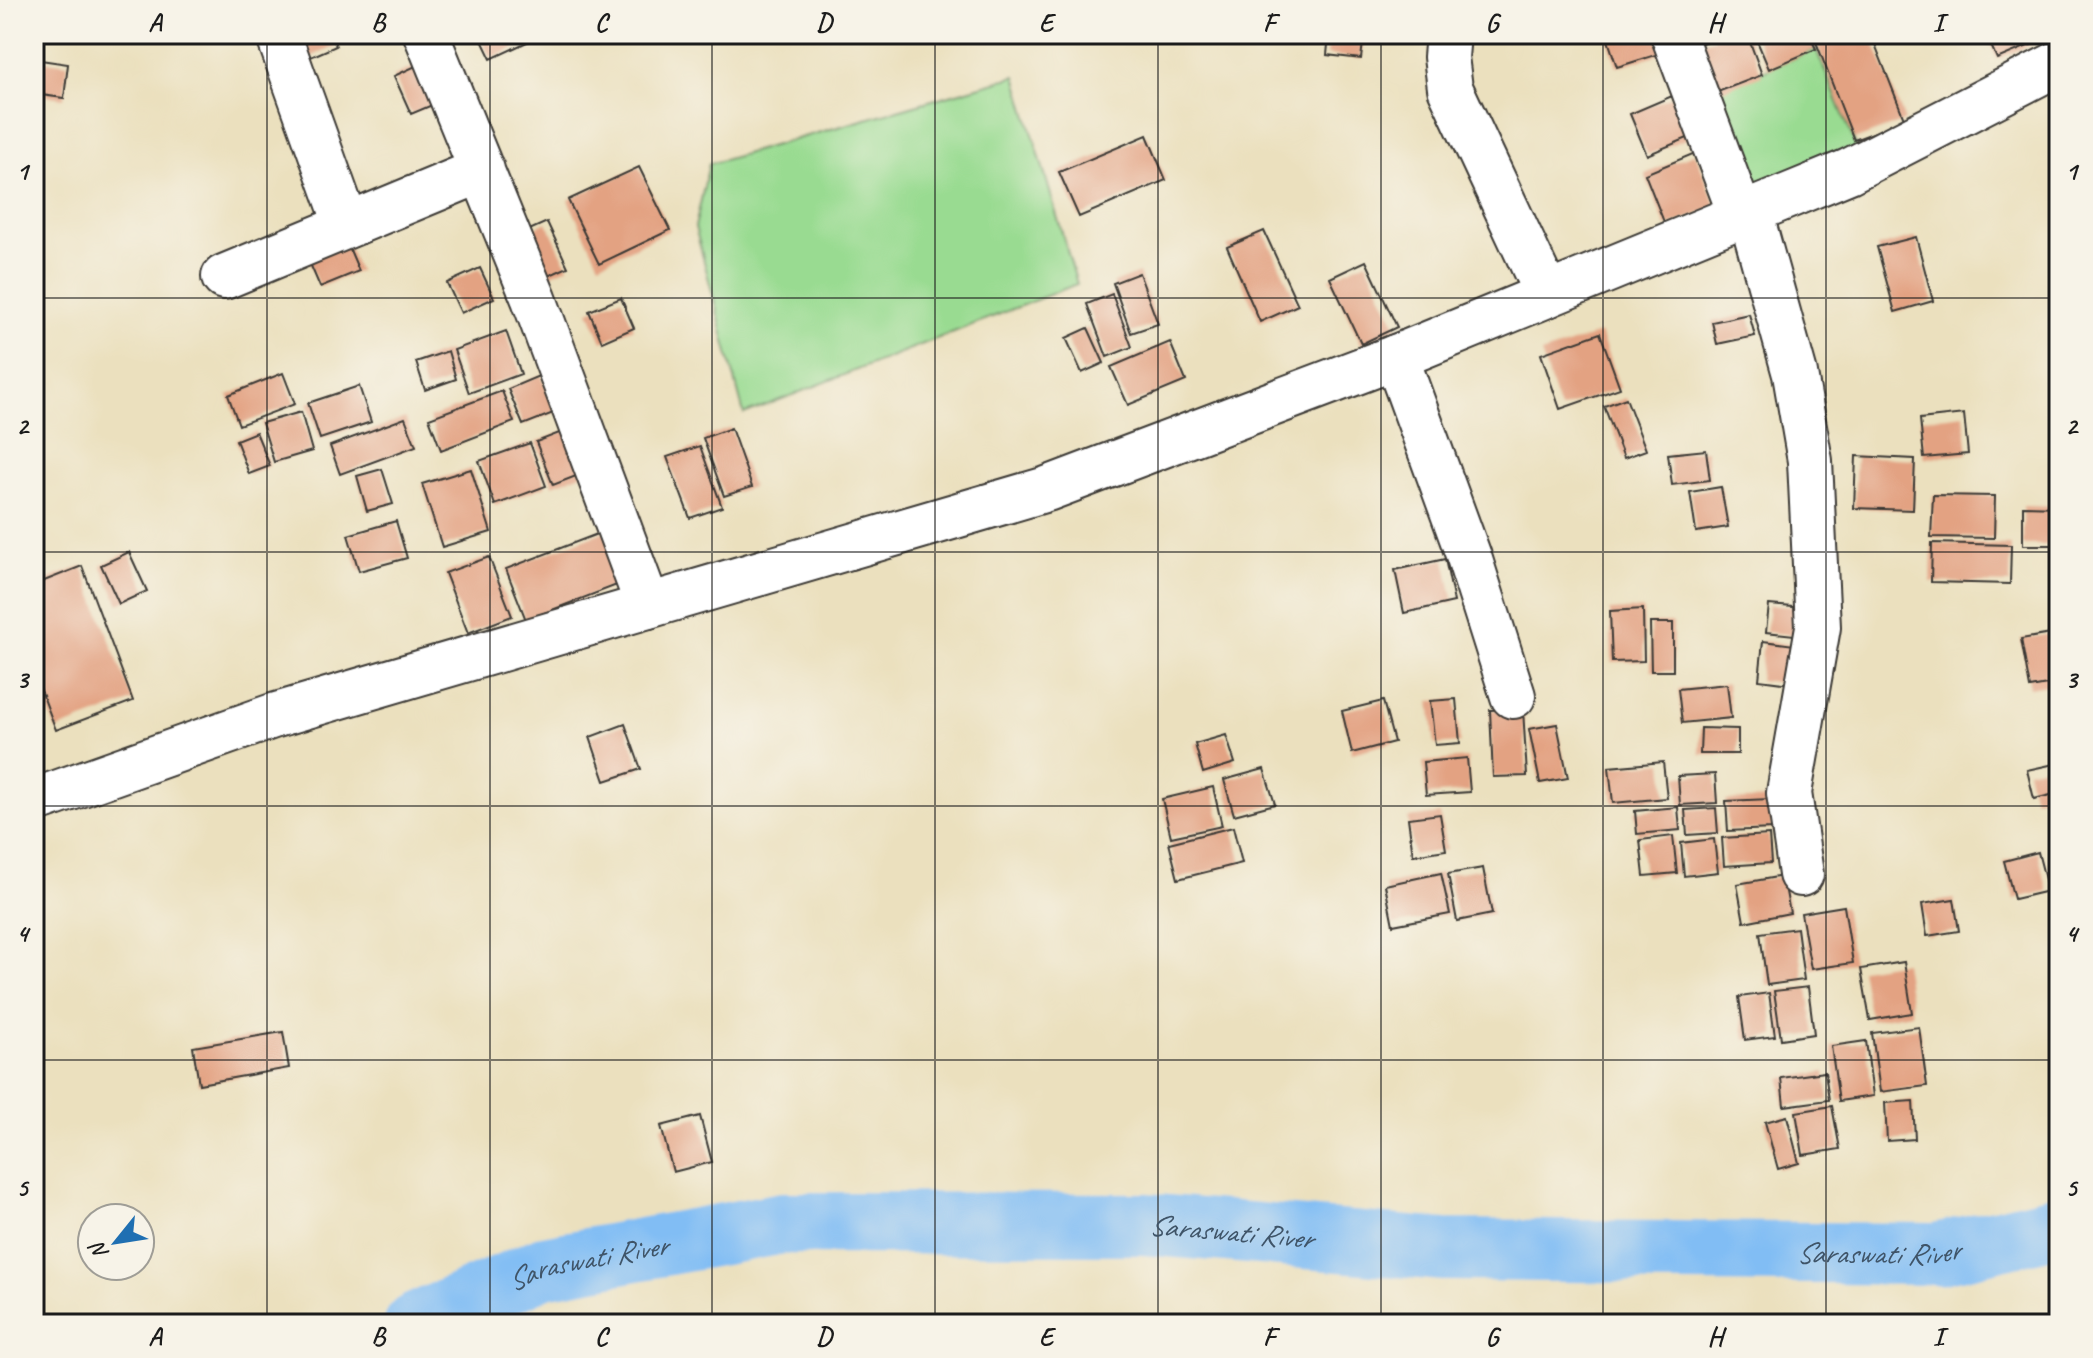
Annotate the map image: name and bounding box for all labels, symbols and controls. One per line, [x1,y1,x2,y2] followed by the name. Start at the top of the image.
[148,6,163,39] text: A
[371,6,387,39] text: B
[595,6,611,39] text: C
[816,6,834,39] text: D
[1039,6,1057,39] text: E
[1263,6,1281,39] text: F
[1486,6,1502,39] text: G
[1708,6,1728,39] text: H
[1933,6,1950,39] text: I
[16,155,31,188] text: 1
[2065,155,2080,188] text: 1
[16,409,30,442] text: 2
[2065,409,2079,442] text: 2
[16,663,30,696] text: 3
[2065,663,2079,696] text: 3
[16,917,31,950] text: 4
[2065,917,2080,950] text: 4
[16,1171,30,1204] text: 5
[2065,1171,2079,1204] text: 5
[76,1202,156,1282] north arrow
[1148,1206,1319,1258] water label: Saraswati River
[501,1225,675,1300] water label: Saraswati River
[1796,1229,1968,1273] water label: Saraswati River
[82,1236,115,1264] text: N
[148,1320,163,1353] text: A
[371,1320,387,1353] text: B
[595,1320,611,1353] text: C
[816,1320,834,1353] text: D
[1039,1320,1057,1353] text: E
[1263,1320,1281,1353] text: F
[1486,1320,1502,1353] text: G
[1708,1320,1728,1353] text: H
[1933,1320,1950,1353] text: I

